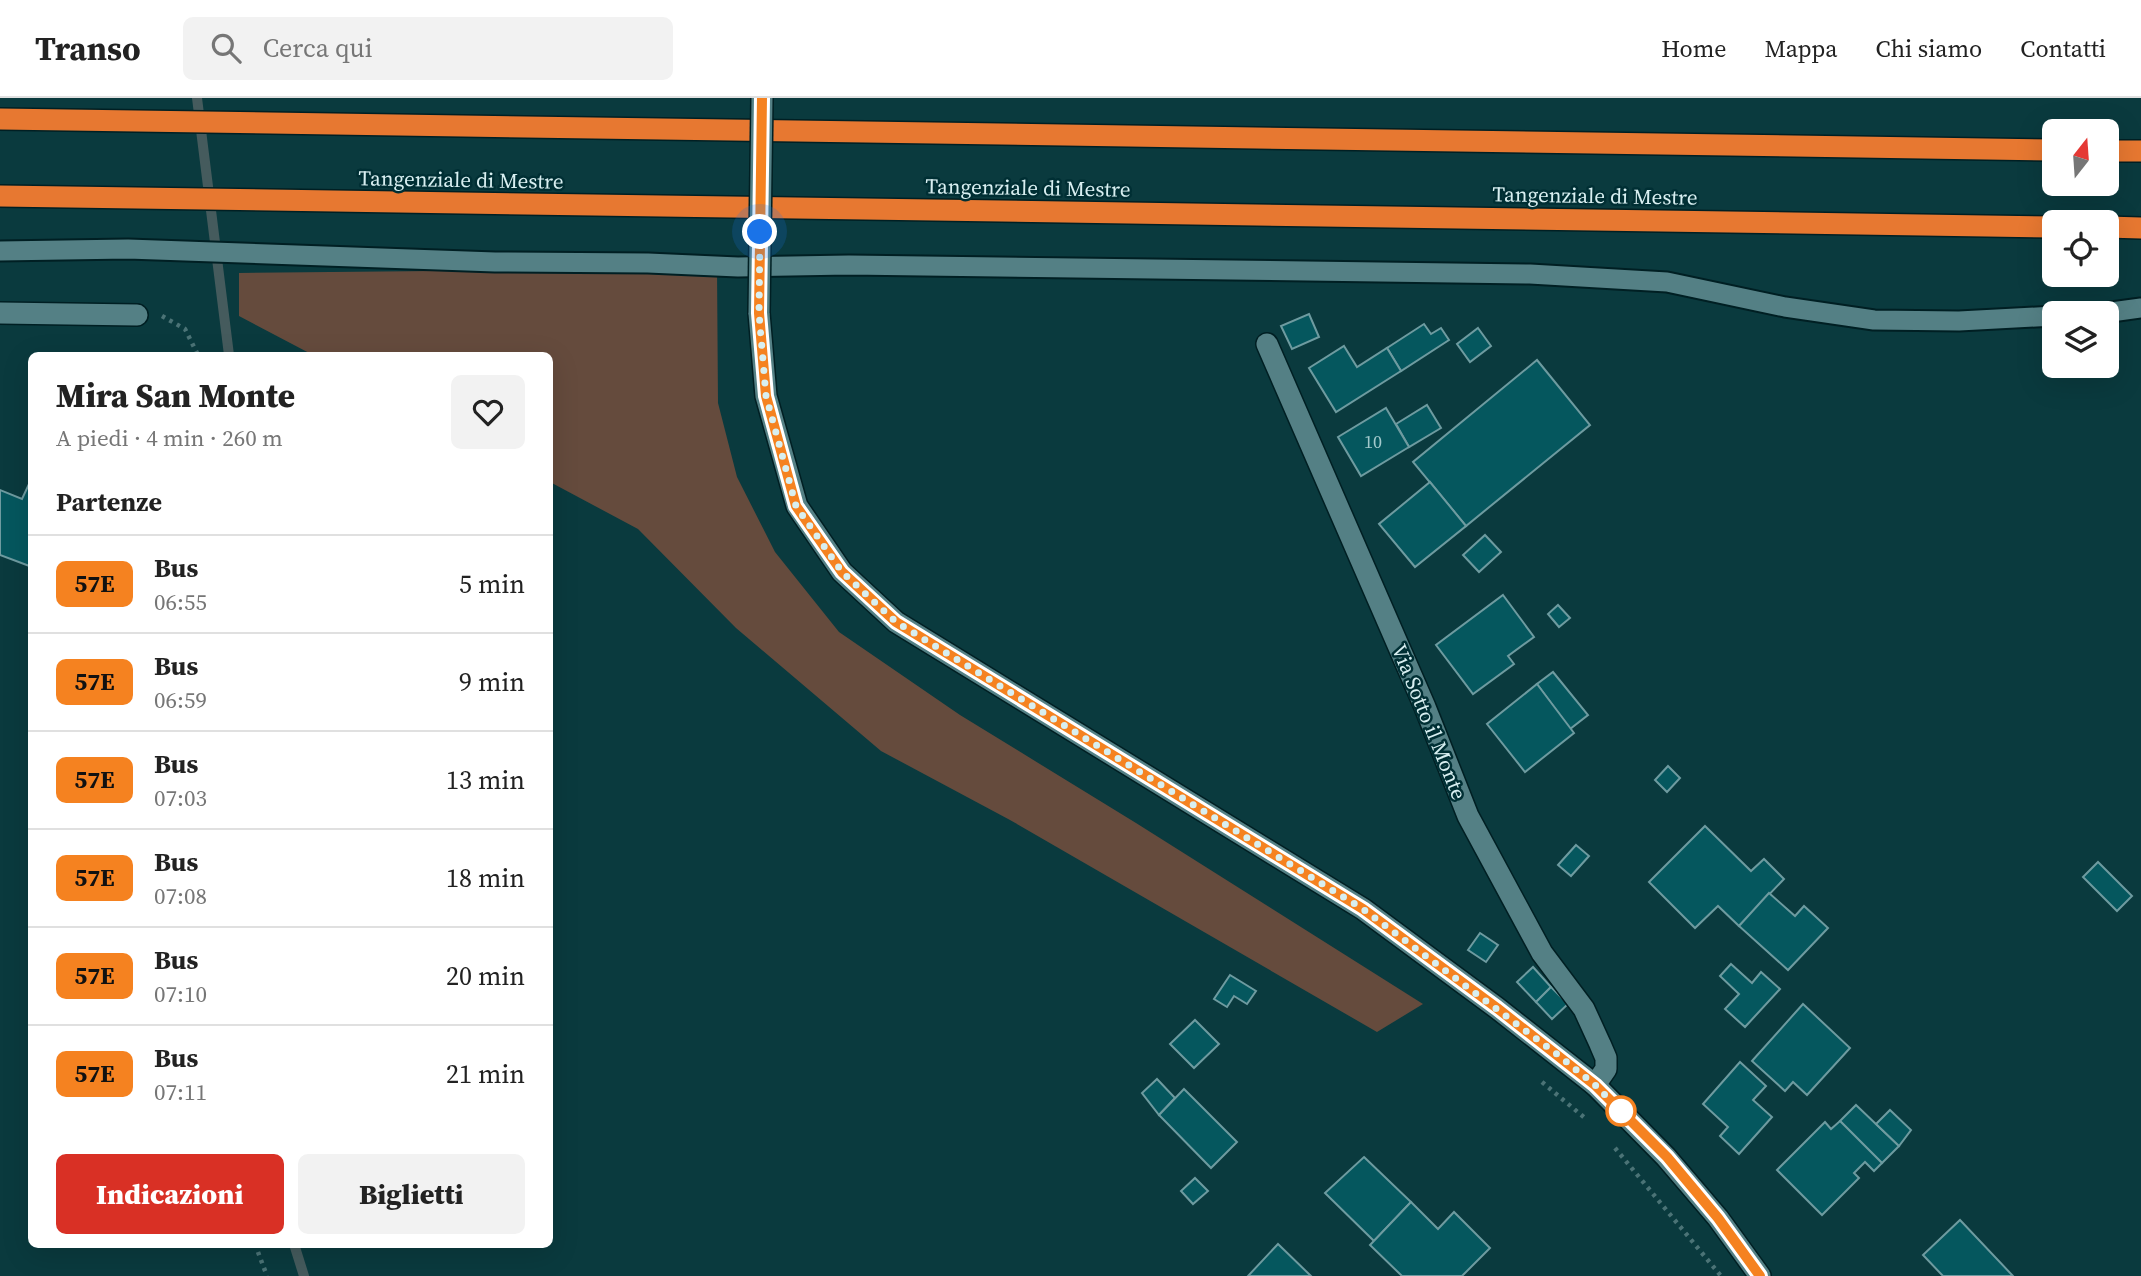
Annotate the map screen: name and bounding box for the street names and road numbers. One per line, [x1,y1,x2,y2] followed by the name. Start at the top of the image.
[358,163,564,196] street label: Tangenziale di Mestre
[925,171,1131,204] street label: Tangenziale di Mestre
[1492,179,1698,212] street label: Tangenziale di Mestre
[1385,640,1474,804] street label: Via Sotto il Monte

